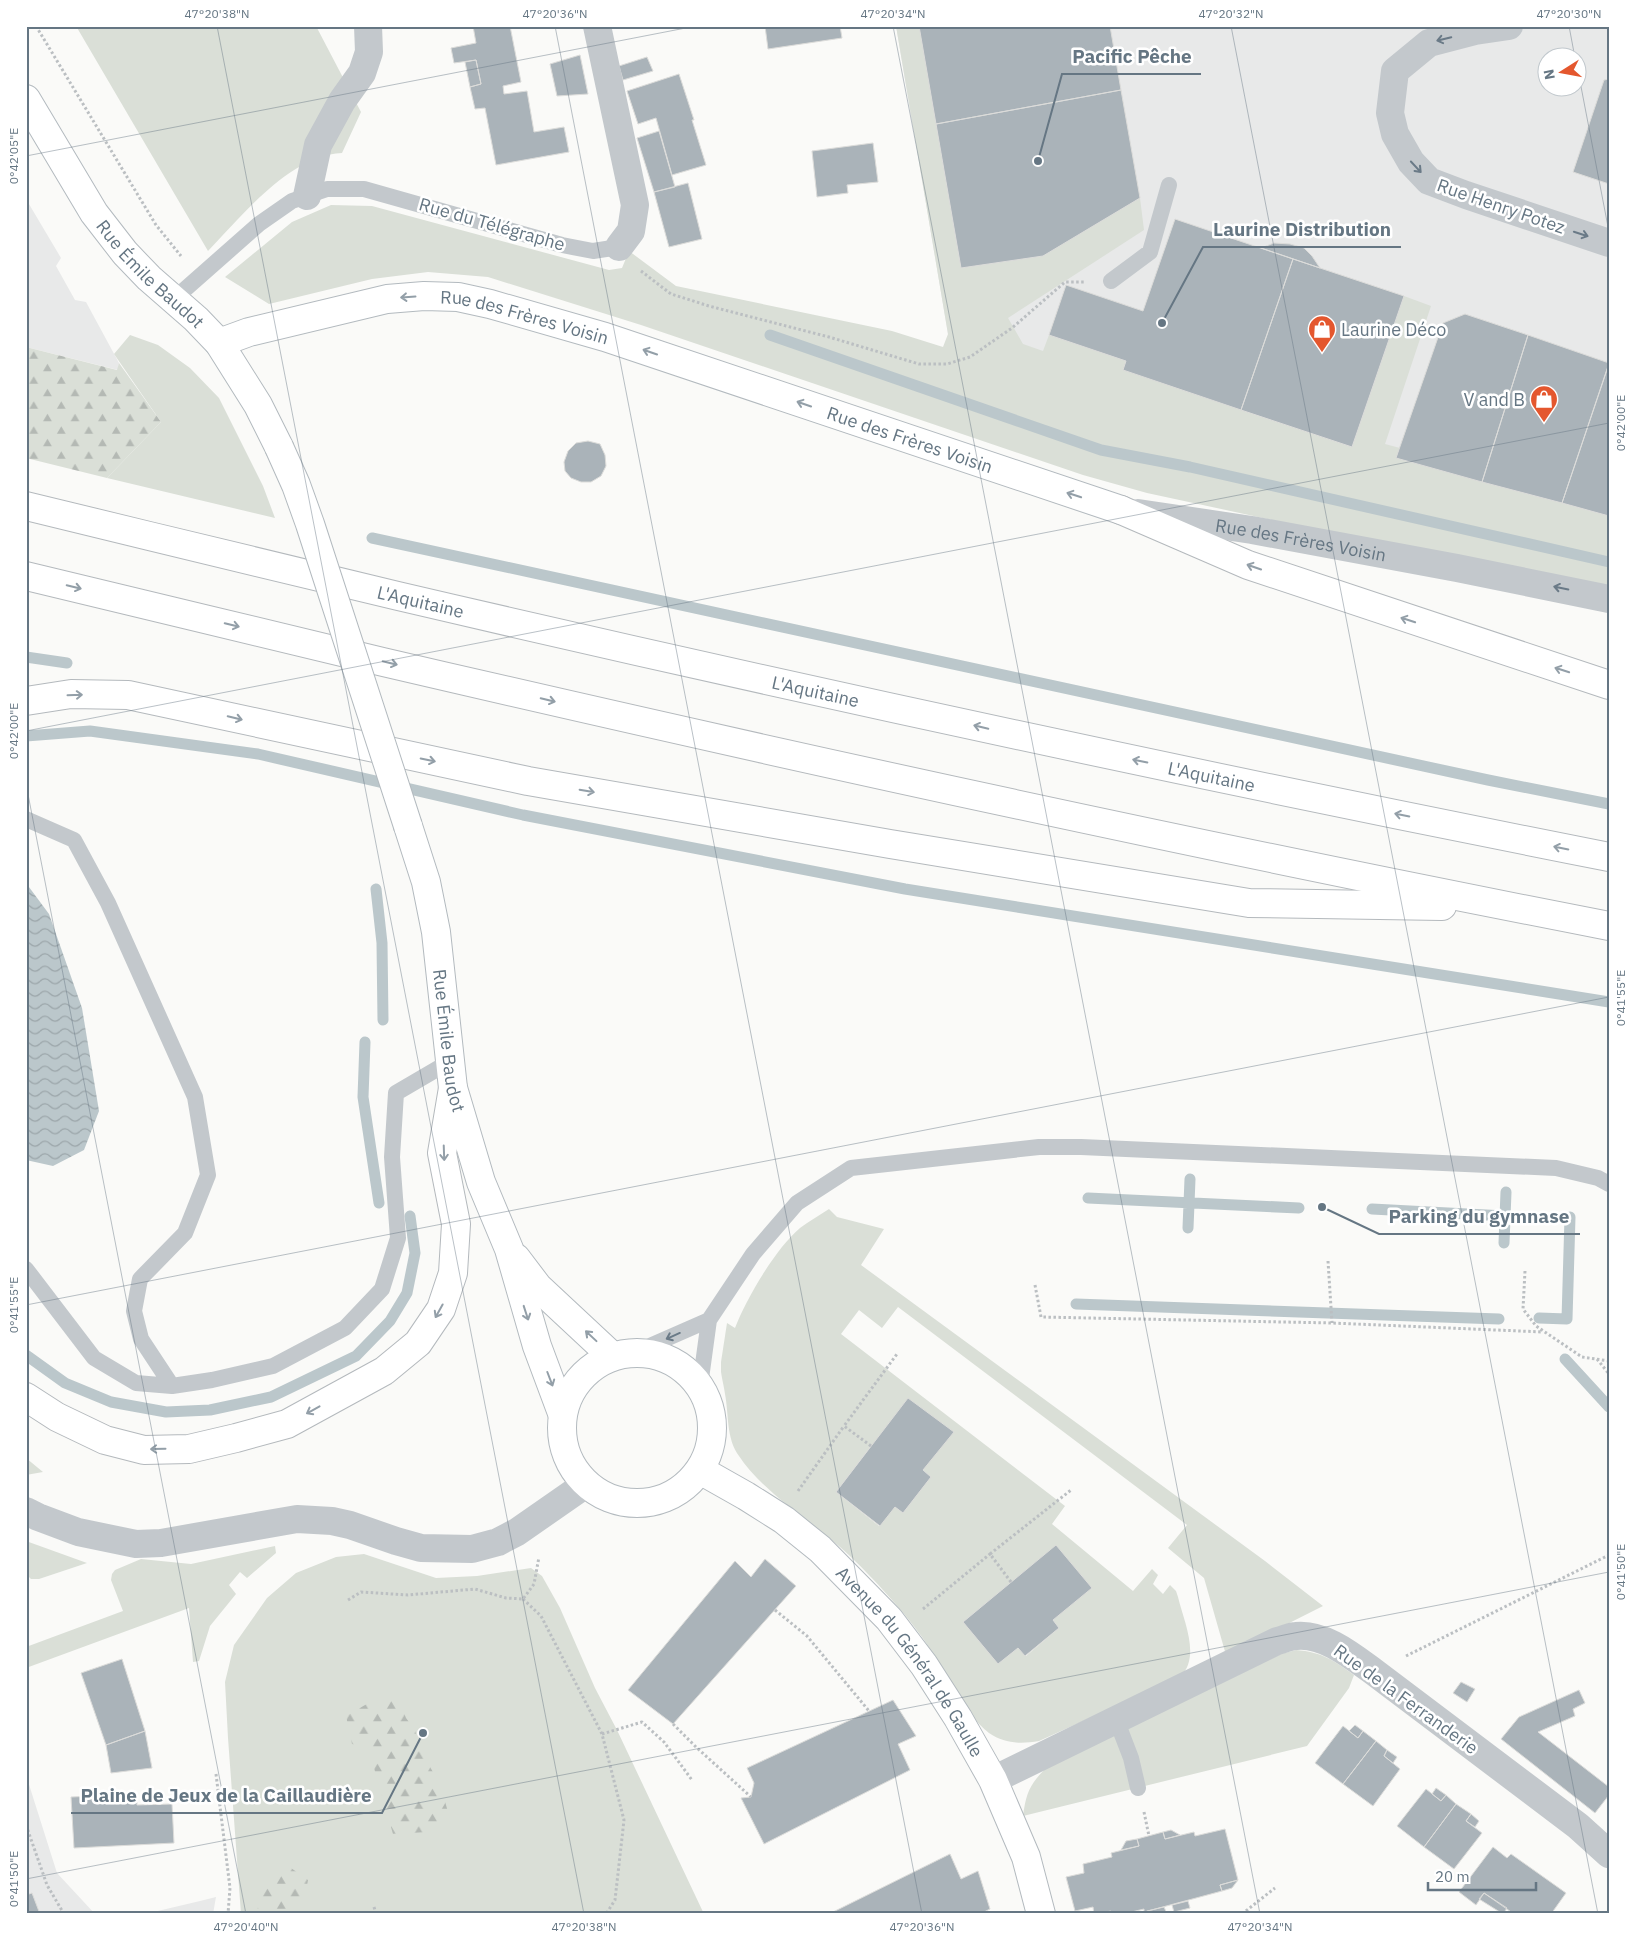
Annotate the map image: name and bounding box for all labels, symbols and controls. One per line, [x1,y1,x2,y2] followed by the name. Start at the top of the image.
[184,6,250,21] text: 47°20'38"N
[522,6,588,21] text: 47°20'36"N
[860,6,926,21] text: 47°20'34"N
[1198,6,1264,21] text: 47°20'32"N
[1536,6,1602,21] text: 47°20'30"N
[1436,35,1452,44] one-way arrow
[1062,40,1201,74] callout: Pacific Pêche
[1072,44,1192,68] text: Pacific Pêche
[1538,48,1588,98] north arrow
[1539,68,1559,81] text: N
[6,128,21,184] text: 0°42'05"E
[1410,161,1422,174] one-way arrow
[1434,173,1568,239] street label: Rue Henry Potez
[416,192,568,256] street label: Rue du Télégraphe
[1203,213,1401,247] callout: Laurine Distribution
[92,215,210,333] street label: Rue Émile Baudot
[1213,217,1391,241] text: Laurine Distribution
[1573,229,1589,239] one-way arrow
[440,285,611,349] street label: Rue des Frères Voisin
[400,293,416,302] one-way arrow
[1307,314,1337,353] shop icon: Laurine Déco
[1341,318,1446,341] place label: Laurine Déco
[643,347,658,356] one-way arrow
[1529,384,1559,423] shop icon: V and B
[1464,388,1525,411] place label: V and B
[1613,395,1628,451] text: 0°42'00"E
[797,399,812,408] one-way arrow
[824,401,996,478] street label: Rue des Frères Voisin
[1067,489,1083,499] one-way arrow
[1214,513,1388,566] street label: Rue des Frères Voisin
[1246,562,1262,572] one-way arrow
[375,580,466,623] street label: L'Aquitaine
[65,583,81,592] one-way arrow
[1554,583,1570,593] one-way arrow
[1400,614,1416,624] one-way arrow
[223,621,239,630] one-way arrow
[381,659,397,668] one-way arrow
[1555,665,1571,674] one-way arrow
[770,670,861,712] street label: L'Aquitaine
[66,690,82,700] one-way arrow
[539,696,555,705] one-way arrow
[6,703,21,759] text: 0°42'00"E
[226,714,242,723] one-way arrow
[973,722,989,732] one-way arrow
[419,756,435,766] one-way arrow
[1132,756,1148,766] one-way arrow
[1166,756,1257,796] street label: L'Aquitaine
[579,786,595,796] one-way arrow
[1394,810,1410,820] one-way arrow
[1553,842,1569,852] one-way arrow
[429,968,471,1115] street label: Rue Émile Baudot
[1613,970,1628,1026] text: 0°41'55"E
[439,1145,449,1161] one-way arrow
[1379,1200,1580,1234] callout: Parking du gymnase
[1389,1204,1569,1228] text: Parking du gymnase
[6,1277,21,1333] text: 0°41'55"E
[434,1304,444,1319] one-way arrow
[522,1304,532,1320] one-way arrow
[584,1330,597,1342] one-way arrow
[666,1331,681,1341] one-way arrow
[546,1371,555,1387] one-way arrow
[307,1405,321,1415] one-way arrow
[150,1445,166,1454] one-way arrow
[1613,1544,1628,1600] text: 0°41'50"E
[832,1561,989,1761] street label: Avenue du Général de Gaulle
[1329,1639,1483,1759] street label: Rue de la Ferranderie
[71,1779,382,1813] callout: Plaine de Jeux de la Caillaudière
[80,1783,372,1807] text: Plaine de Jeux de la Caillaudière
[6,1851,21,1907] text: 0°41'50"E
[1428,1860,1535,1892] scale bar
[1435,1867,1470,1886] text: 20 m
[213,1919,279,1934] text: 47°20'40"N
[551,1919,617,1934] text: 47°20'38"N
[889,1919,955,1934] text: 47°20'36"N
[1227,1919,1293,1934] text: 47°20'34"N

